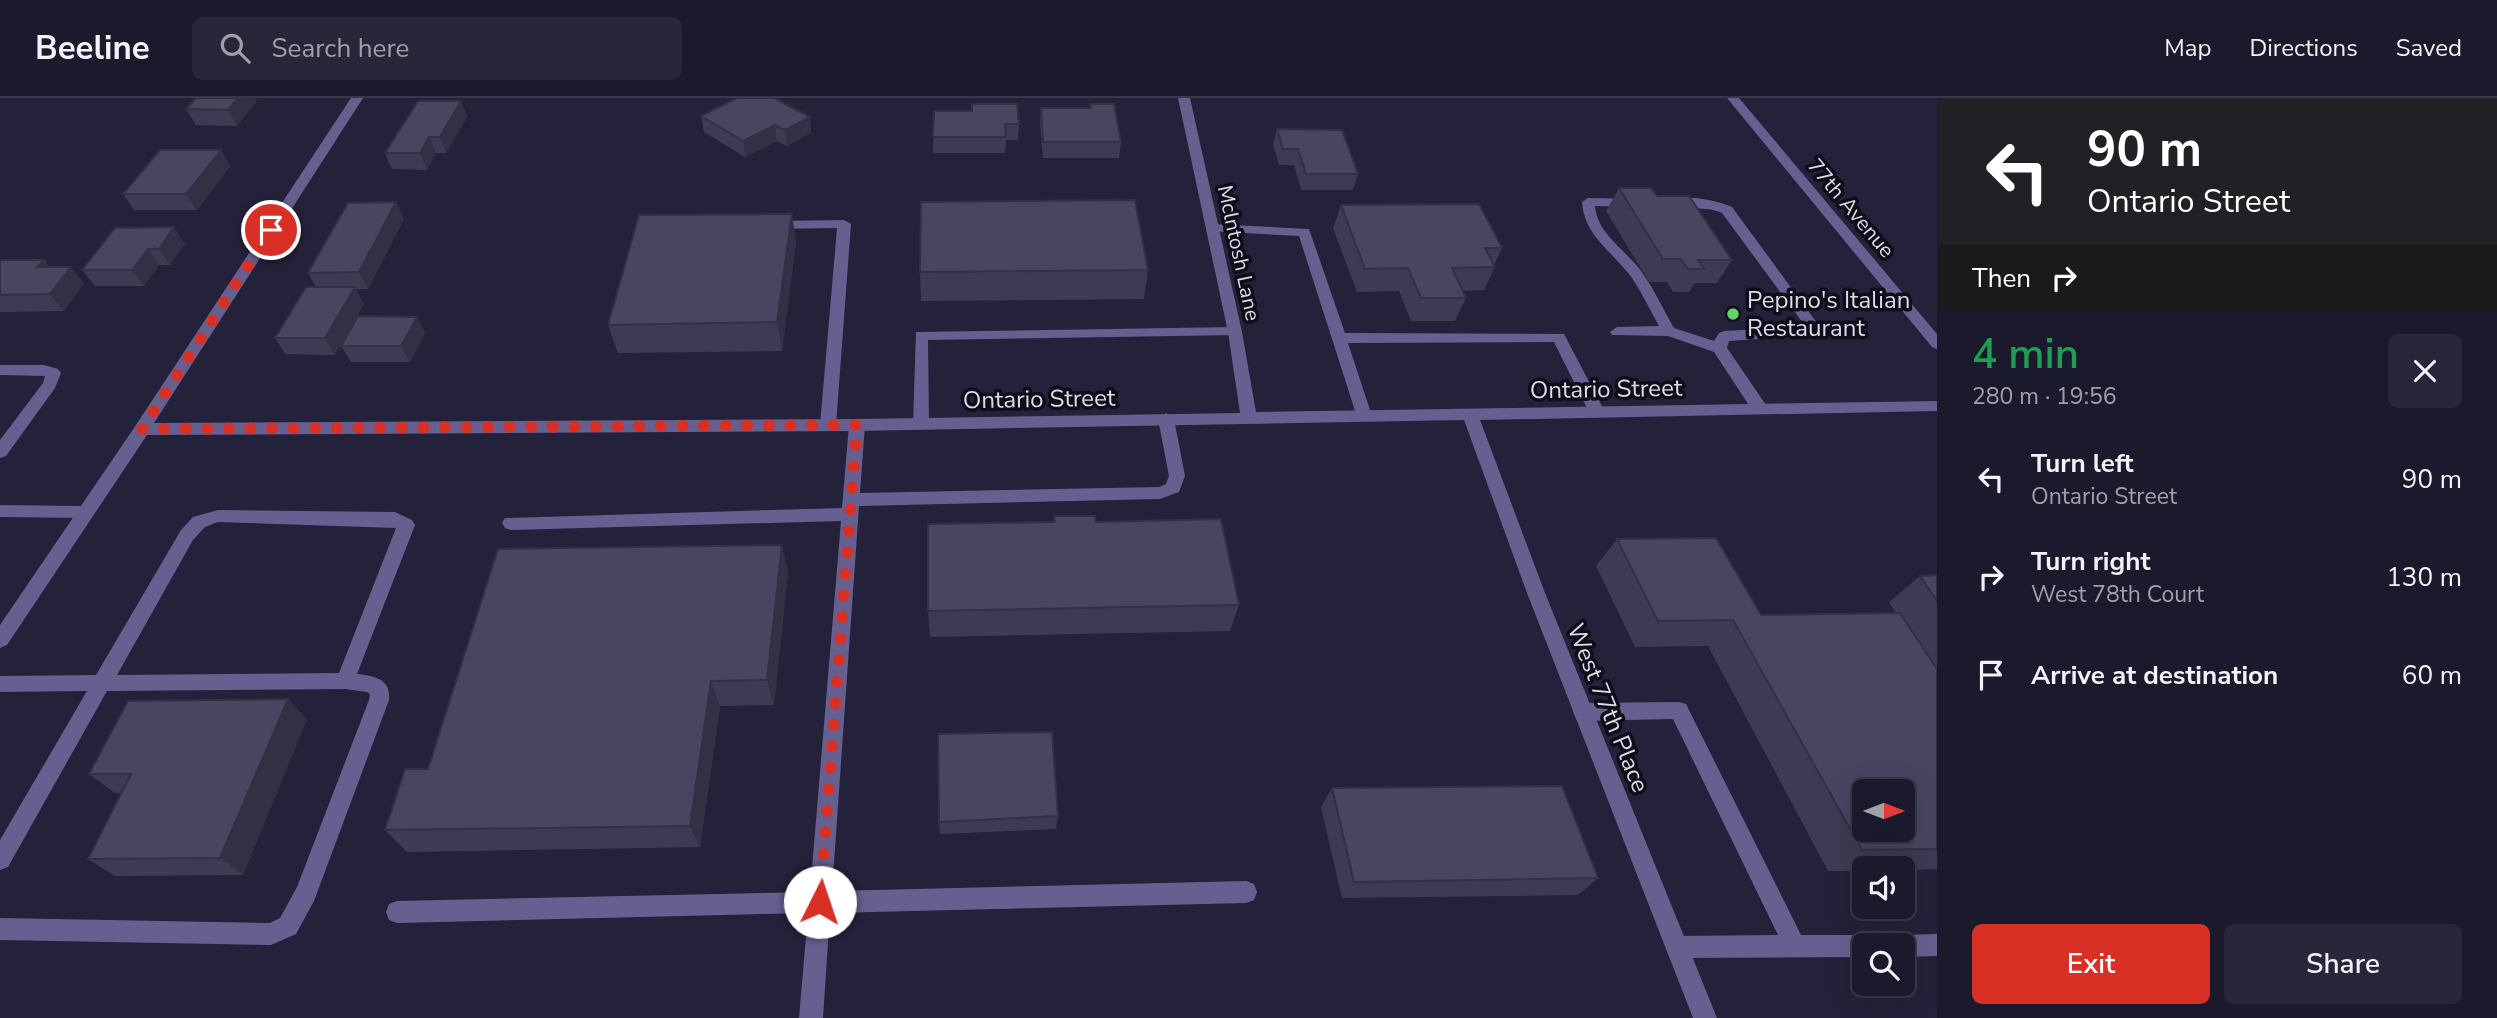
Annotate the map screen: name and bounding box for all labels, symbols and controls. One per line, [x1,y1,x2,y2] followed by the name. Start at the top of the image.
[192,17,682,80] search box
[35,26,150,71] text: Beeline
[216,29,254,67] icon: search
[272,31,409,66] text: Search here
[2164,32,2211,64] text: Map
[2249,32,2358,64] text: Directions
[2396,32,2462,64] text: Saved
[2087,116,2202,183] text: 90 m
[1972,126,2063,217] icon: left
[1801,153,1901,263] street label: 77th Avenue
[2087,180,2290,223] text: Ontario Street
[1211,183,1267,323] street label: Mclntosh Lane
[241,200,301,260] pin
[252,211,290,249] icon: arrive
[2045,259,2083,297] icon: right
[1972,261,2031,296] text: Then
[1747,284,1910,344] place label: Pepino's Italian Restaurant
[1725,306,1741,322] marker: Pepino's Italian Restaurant
[1972,326,2079,383] text: 4 min
[2388,334,2462,408] button: close
[1530,372,1683,406] street label: Ontario Street
[1972,381,2117,412] text: 280 m · 19:56
[963,382,1116,416] street label: Ontario Street
[2031,446,2134,481] text: Turn left
[1972,460,2010,498] icon: left
[2402,462,2462,497] text: 90 m
[2031,481,2177,512] text: Ontario Street
[2031,544,2150,579] text: Turn right
[1972,558,2010,596] icon: right
[2386,560,2462,595] text: 130 m
[2031,579,2204,610] text: West 78th Court
[1560,619,1656,797] street label: West 77th Place
[1972,656,2010,694] icon: arrive
[2031,658,2278,693] text: Arrive at destination
[2402,658,2462,693] text: 60 m
[1852,779,1914,842] north arrow
[1852,779,1915,996] map controls
[1852,856,1915,919] button: sound
[783,865,857,939] position arrow
[1972,924,2210,1004] button: Exit
[2224,924,2462,1004] button: Share
[1852,933,1915,996] button: search

